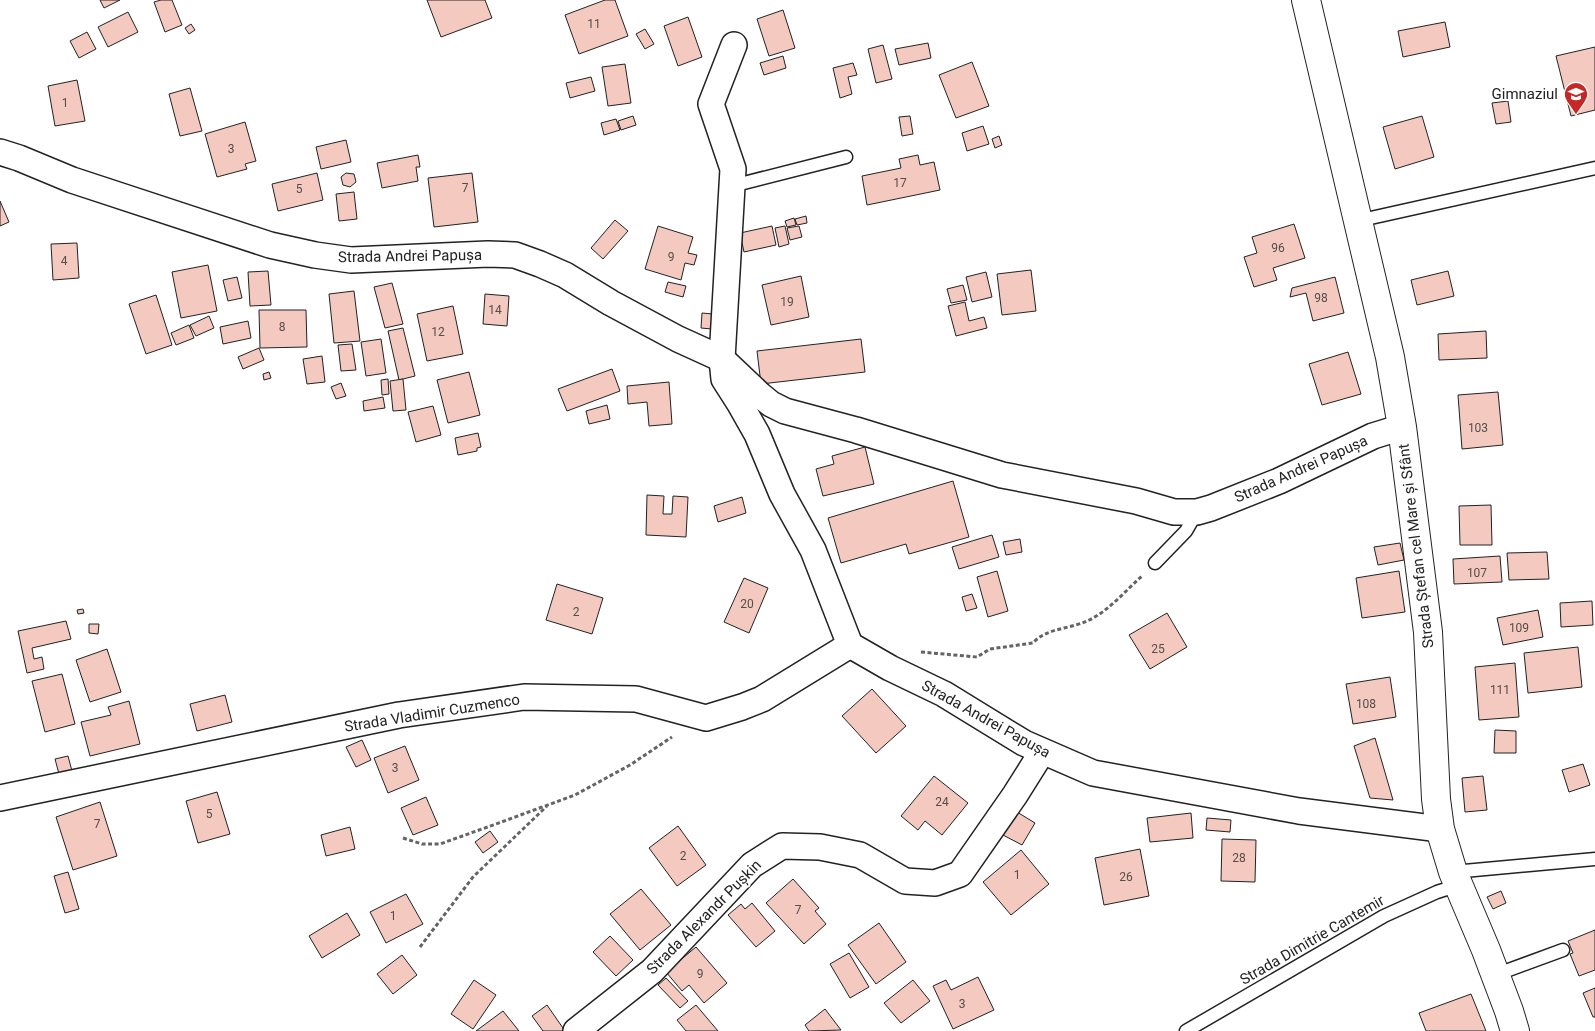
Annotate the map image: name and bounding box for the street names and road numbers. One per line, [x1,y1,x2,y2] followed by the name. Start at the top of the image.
[338,246,482,266] street label: Strada Andrei Papușa
[1232,431,1370,507] street label: Strada Andrei Papușa
[1395,443,1437,649] street label: Strada Ștefan cel Mare și Sfânt
[919,676,1053,762] street label: Strada Andrei Papușa
[343,690,521,736] street label: Strada Vladimir Cuzmenco
[643,856,765,978] street label: Strada Alexandr Pușkin
[1237,891,1387,989] street label: Strada Dimitrie Cantemir

